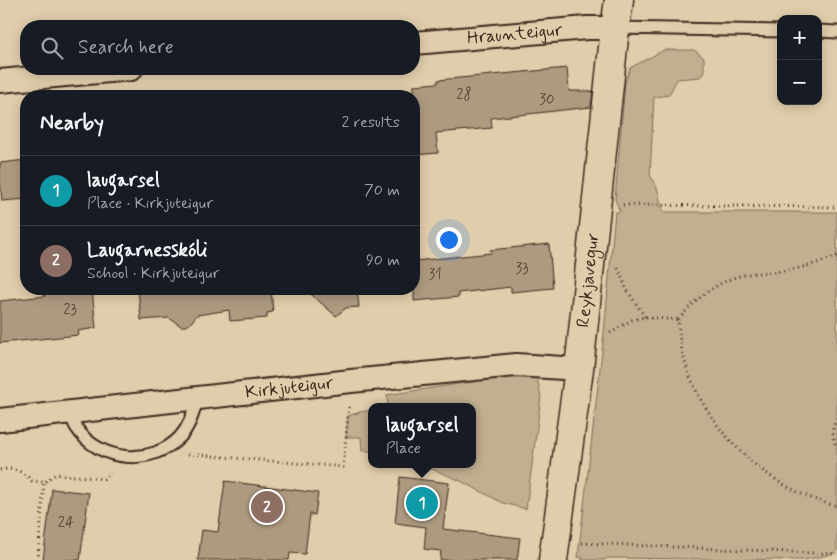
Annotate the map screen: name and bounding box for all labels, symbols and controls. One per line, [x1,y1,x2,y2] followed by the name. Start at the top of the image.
[777,15,822,105] map controls
[777,15,822,60] button: +
[466,18,564,50] street label: Hraunteigur
[20,20,420,75] search box
[38,34,66,62] icon: search
[78,35,174,60] text: Search here
[777,60,822,105] button: −
[456,85,472,105] house number: 28
[539,90,555,110] house number: 30
[40,109,104,137] text: Nearby
[342,112,400,133] text: 2 results
[87,168,160,193] text: laugarsel
[52,180,60,201] text: 1
[364,180,400,201] text: 70 m
[87,193,213,214] text: Place · Kirkjuteigur
[436,227,462,253] your location
[571,231,605,329] street label: Reykjavegur
[87,238,207,263] text: Laugarnesskóli
[52,250,60,271] text: 2
[366,250,400,271] text: 90 m
[515,259,529,279] house number: 33
[87,263,219,284] text: School · Kirkjuteigur
[428,265,442,285] house number: 31
[63,300,77,320] house number: 23
[244,371,335,405] street label: Kirkjuteigur
[368,403,476,468] popup
[386,413,458,438] text: laugarsel
[386,438,421,459] text: Place
[406,484,438,522] pin: 1
[251,488,283,526] pin: 2
[58,513,74,533] house number: 24

